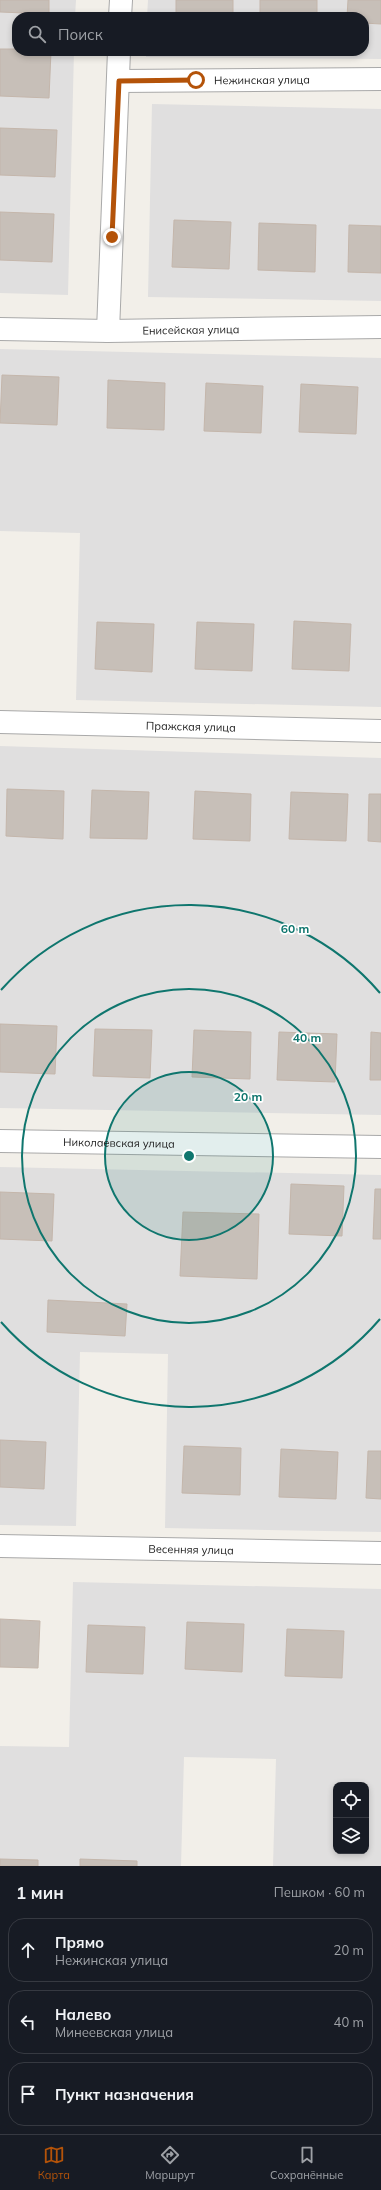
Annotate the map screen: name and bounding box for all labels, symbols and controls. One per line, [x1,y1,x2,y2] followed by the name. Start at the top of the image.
[12,12,369,56] search box
[26,23,48,45] icon: search
[58,25,103,44] text: Поиск
[187,71,205,89] route start
[214,73,310,87] street label: Нежинская улица
[103,228,121,246] route end
[142,322,240,337] street label: Енисейская улица
[146,718,236,735] street label: Пражская улица
[281,921,309,936] text: 60 m
[293,1030,321,1045] text: 40 m
[234,1089,262,1104] text: 20 m
[63,1135,175,1151] street label: Николаевская улица
[182,1149,196,1163] centre of rings
[148,1542,234,1557] street label: Весенняя улица
[333,1782,369,1854] map controls
[333,1782,369,1818] button: locate
[333,1818,369,1854] button: layers
[16,1882,64,1903] text: 1 мин
[274,1884,365,1900] text: Пешком · 60 m
[55,1933,104,1952] text: Прямо
[17,1939,39,1961] icon: ahead
[334,1942,364,1958] text: 20 m
[55,1952,168,1968] text: Нежинская улица
[55,2005,111,2024] text: Налево
[17,2011,39,2033] icon: left
[334,2014,364,2030] text: 40 m
[55,2024,173,2040] text: Минеевская улица
[17,2083,39,2105] icon: arrive
[55,2085,194,2104] text: Пункт назначения
[38,2144,70,2182] tab: Карта
[145,2144,195,2182] tab: Маршрут
[270,2144,343,2182] tab: Сохранённые

